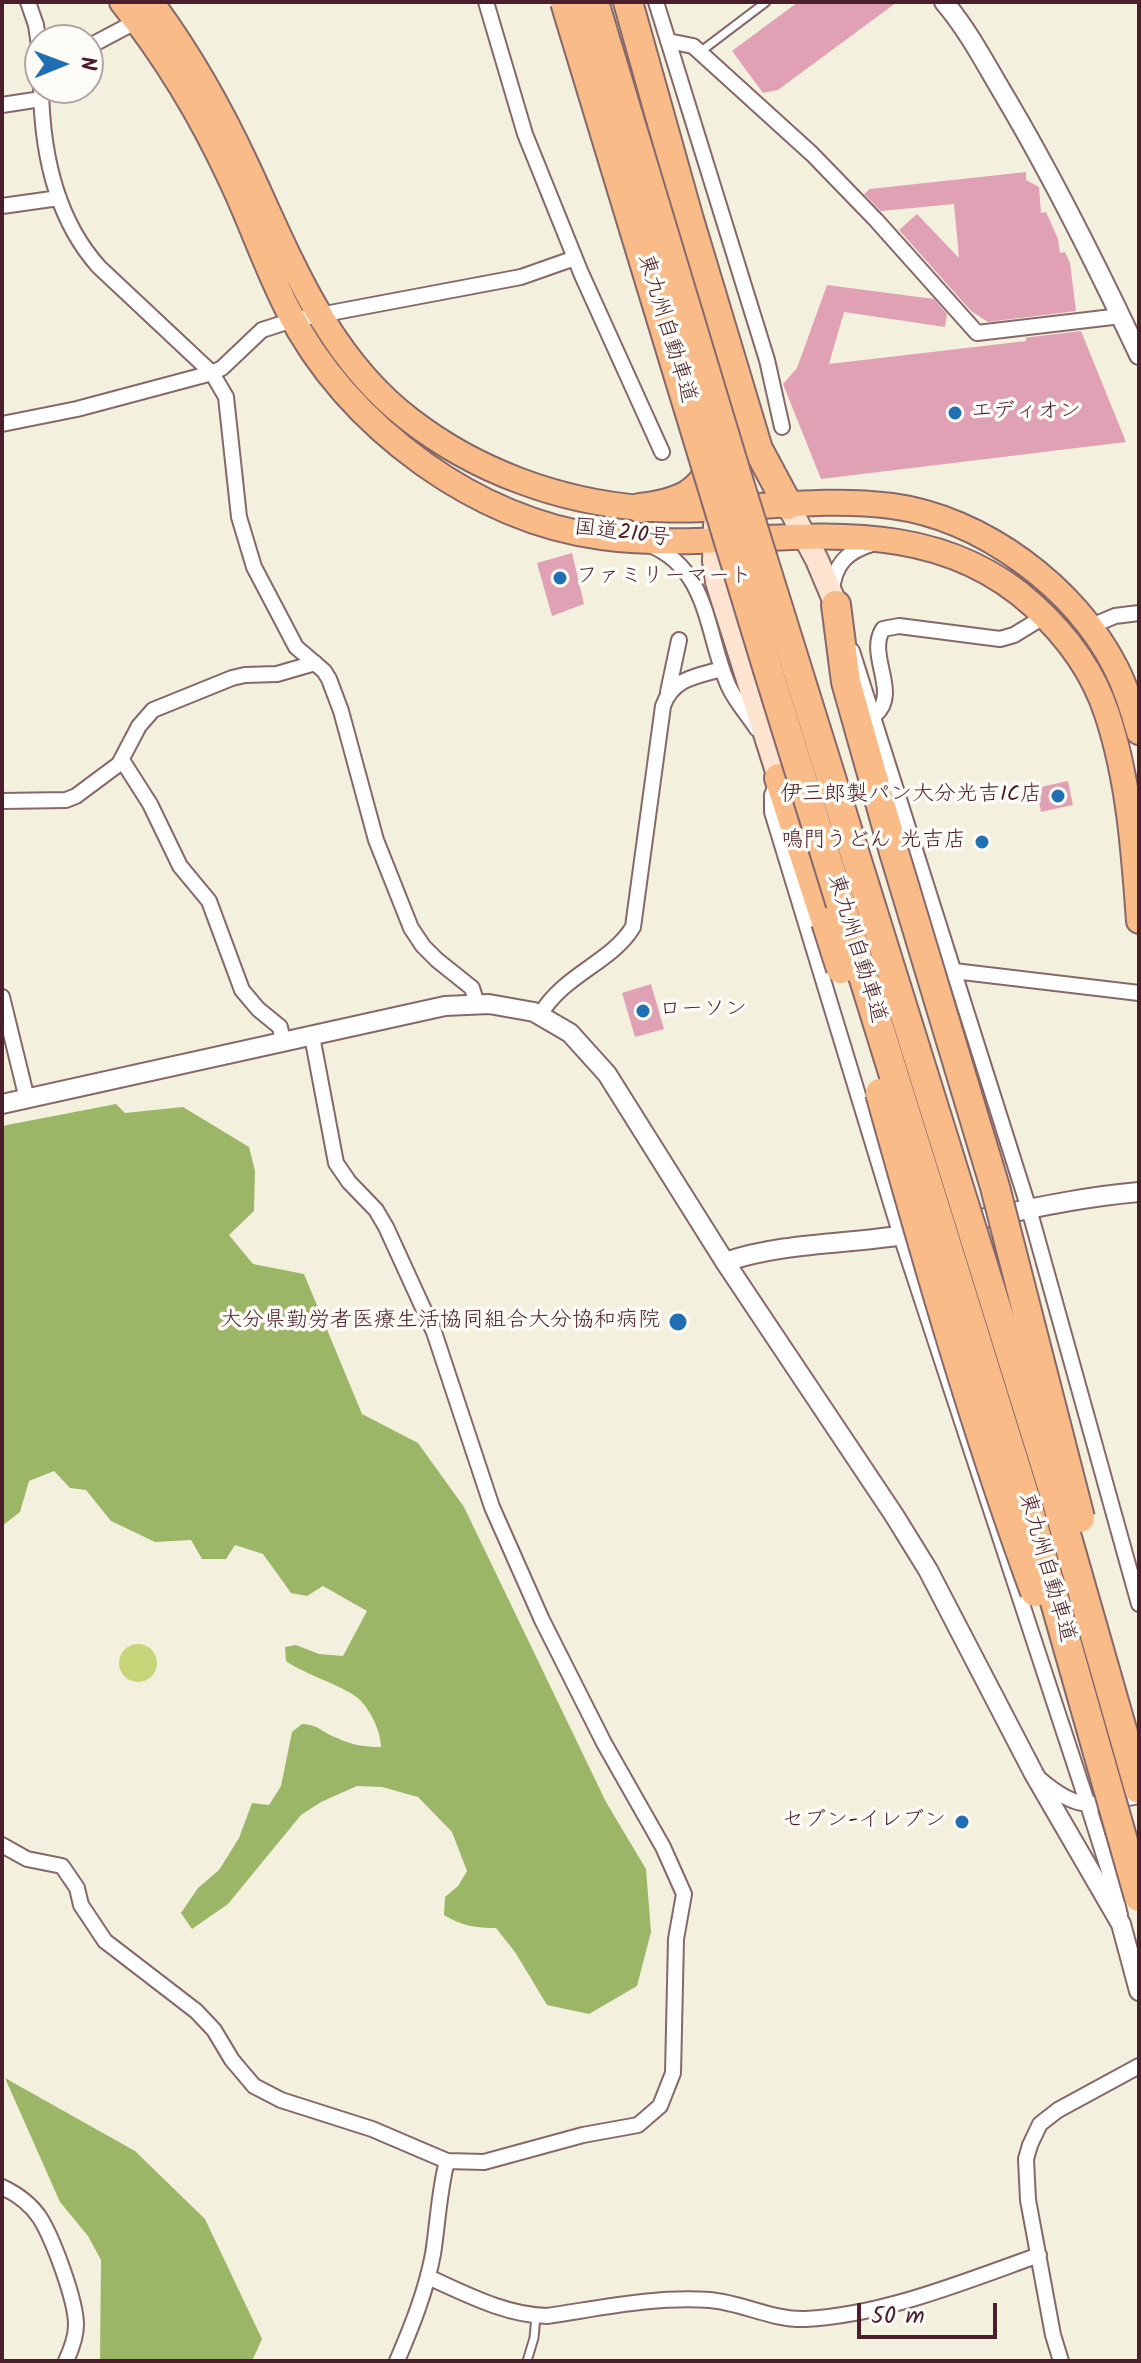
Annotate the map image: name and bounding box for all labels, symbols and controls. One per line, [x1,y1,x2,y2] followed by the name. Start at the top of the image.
[24,24,104,104] north arrow
[69,56,104,71] text: N
[630,252,700,406] street label: 東九州自動車道
[971,400,1081,426] place label: エディオン
[946,404,964,422] marker: エディオン
[572,516,672,554] street label: 国道210号
[576,565,752,591] place label: ファミリーマート
[551,569,569,587] marker: ファミリーマート
[780,783,1042,809] place label: 伊三郎製パン大分光吉IC店
[1049,787,1067,805] marker: 伊三郎製パン大分光吉IC店
[781,829,966,855] place label: 鳴門うどん 光吉店
[973,833,991,851] marker: 鳴門うどん 光吉店
[820,872,890,1026] street label: 東九州自動車道
[659,998,747,1024] place label: ローソン
[634,1002,652,1020] marker: ローソン
[220,1309,660,1335] place label: 大分県勤労者医療生活協同組合大分協和病院
[667,1311,689,1333] marker: 大分県勤労者医療生活協同組合大分協和病院
[1011,1490,1079,1646] street label: 東九州自動車道
[782,1809,946,1835] place label: セブン-イレブン
[953,1813,971,1831] marker: セブン-イレブン
[861,2287,1001,2337] scale bar
[871,2297,925,2336] text: 50 m

